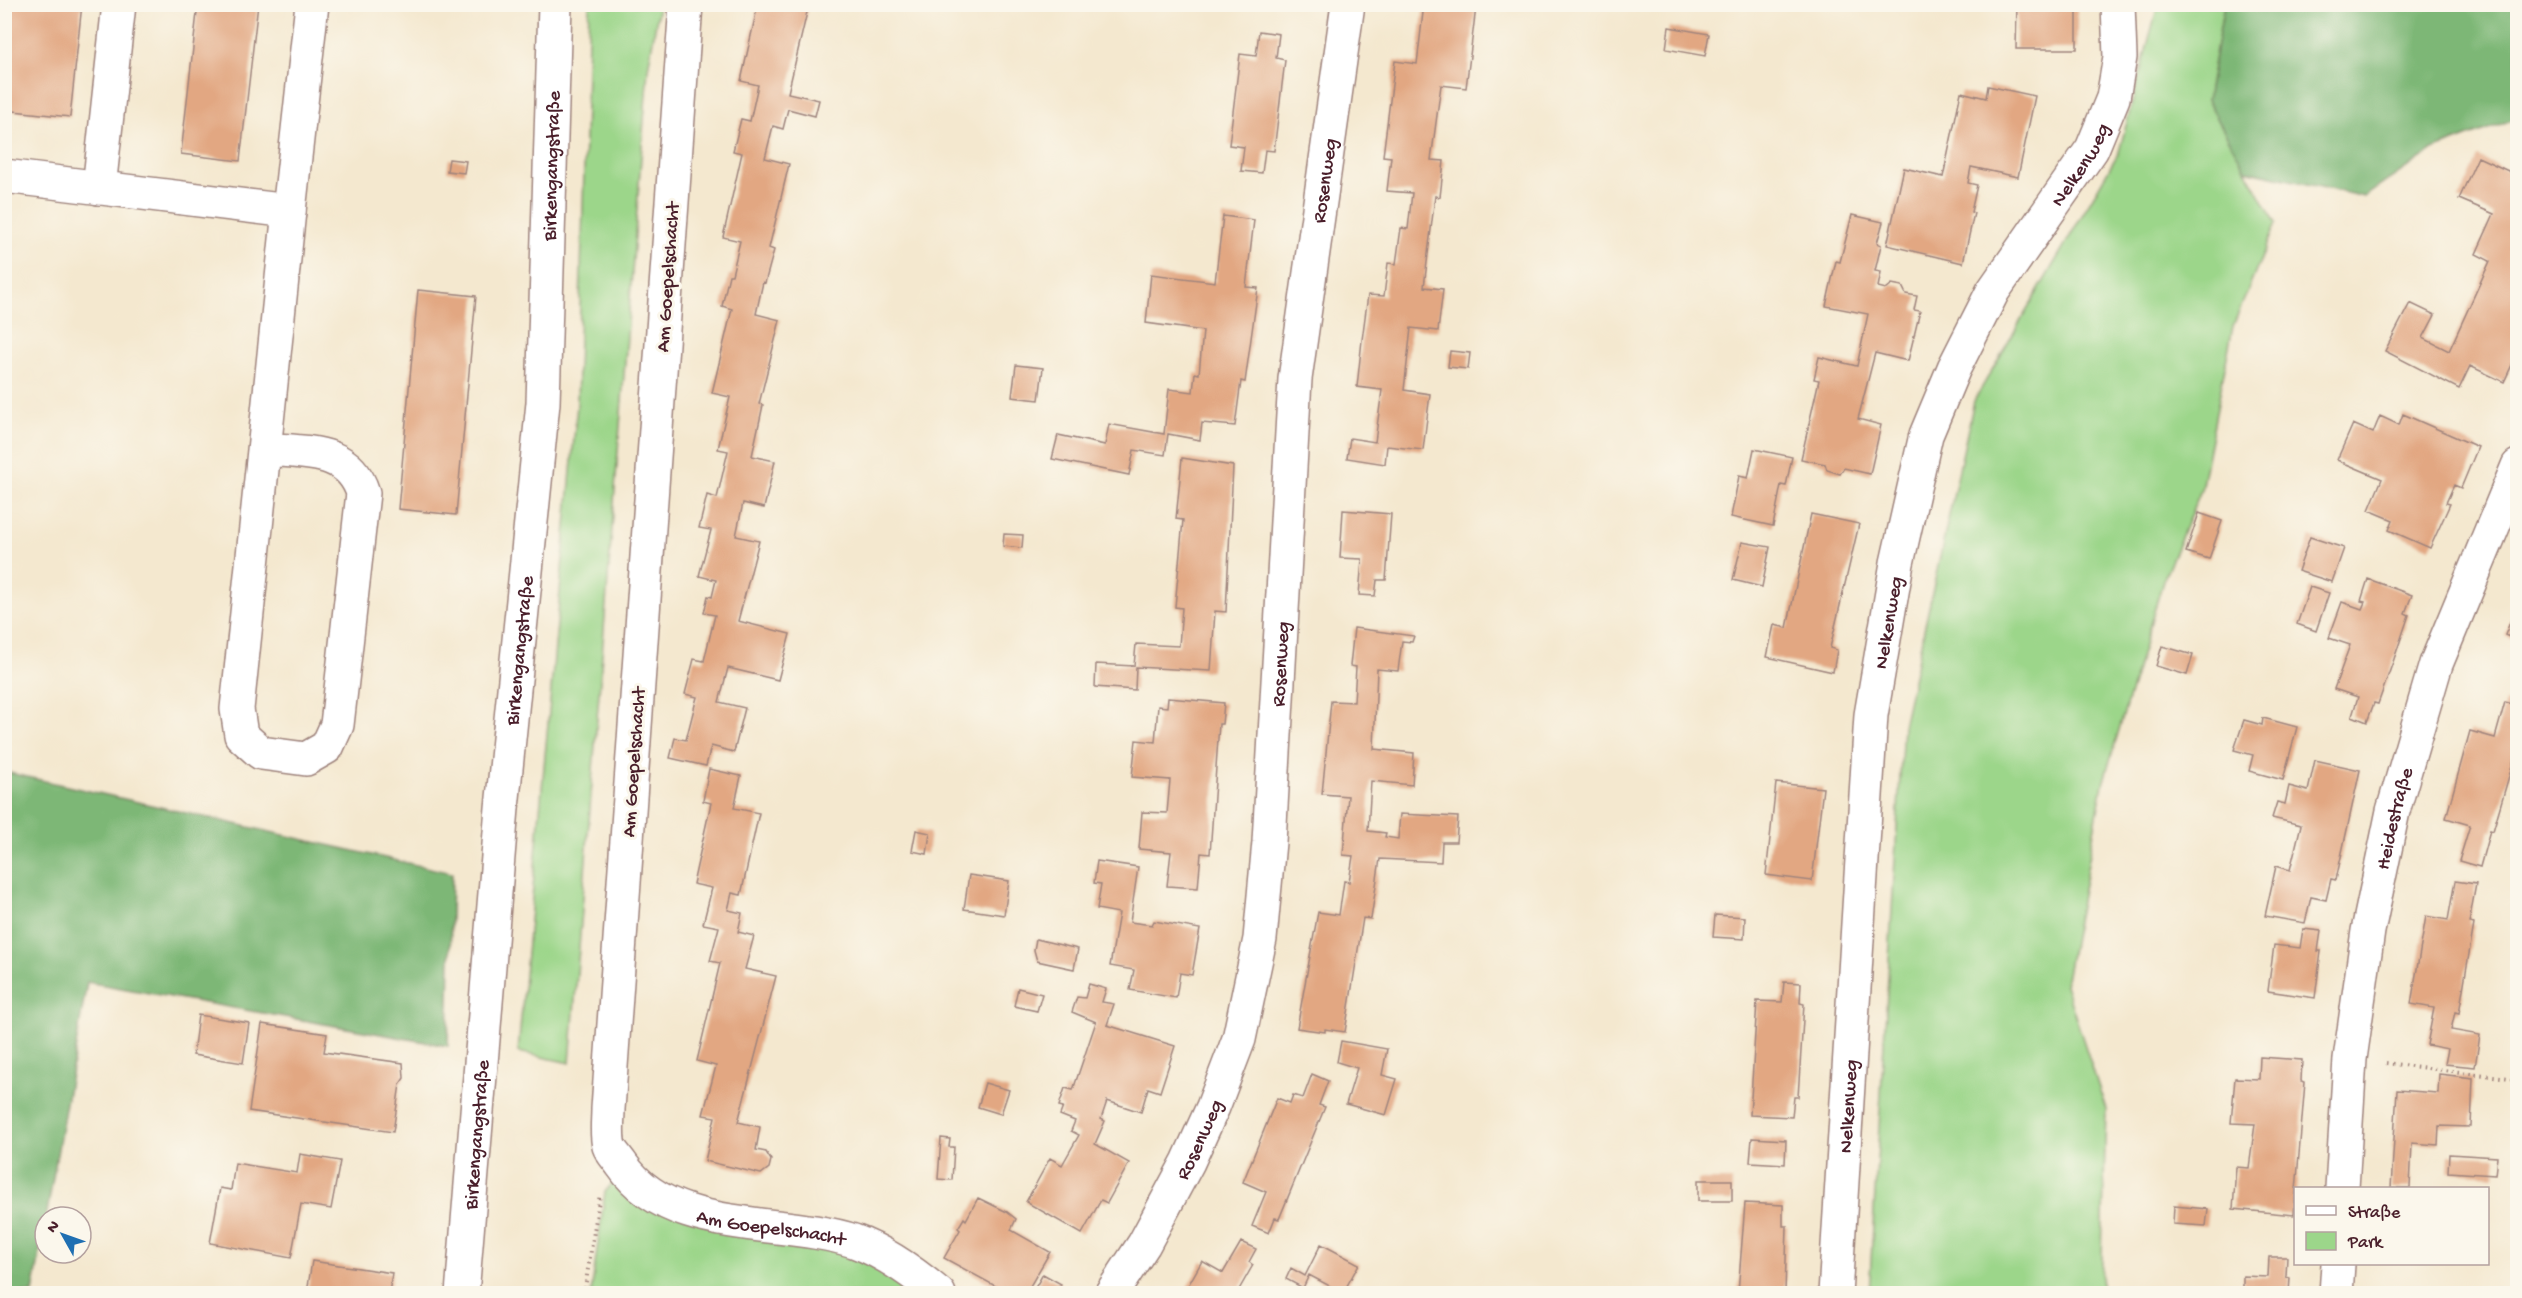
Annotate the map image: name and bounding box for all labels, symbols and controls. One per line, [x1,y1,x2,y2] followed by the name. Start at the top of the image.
[540,90,567,242] street label: Birkengangstraße
[2047,121,2116,212] street label: Nelkenweg
[1309,137,1344,225] street label: Rosenweg
[653,200,686,353] street label: Am Goepelschacht
[502,574,540,728] street label: Birkengangstraße
[1871,575,1910,671] street label: Nelkenweg
[1269,621,1296,707] street label: Rosenweg
[619,685,652,838] street label: Am Goepelschacht
[2373,765,2420,872] street label: Heidestraße
[461,1058,496,1212] street label: Birkengangstraße
[1836,1059,1865,1154] street label: Nelkenweg
[1173,1097,1230,1185] street label: Rosenweg
[2294,1187,2489,1265] legend
[2348,1203,2401,1224] text: Straße
[33,1205,93,1265] north arrow
[694,1206,849,1253] street label: Am Goepelschacht
[44,1217,65,1238] text: N
[2347,1233,2384,1254] text: Park

